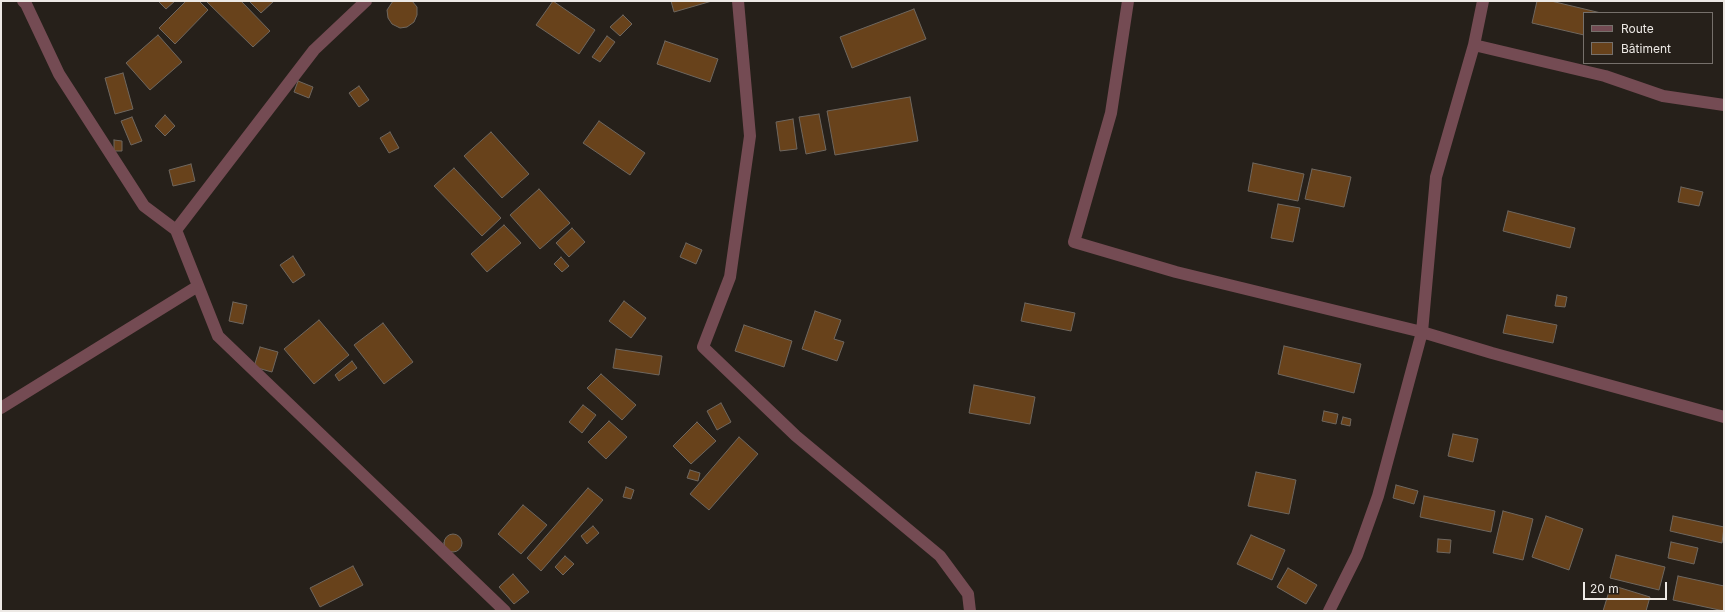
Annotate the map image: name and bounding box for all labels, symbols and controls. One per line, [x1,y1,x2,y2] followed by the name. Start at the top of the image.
[1583,12,1713,64] legend
[1621,21,1654,36] text: Route
[1621,41,1671,56] text: Bâtiment
[1585,574,1669,600] scale bar
[1590,581,1619,596] text: 20 m

